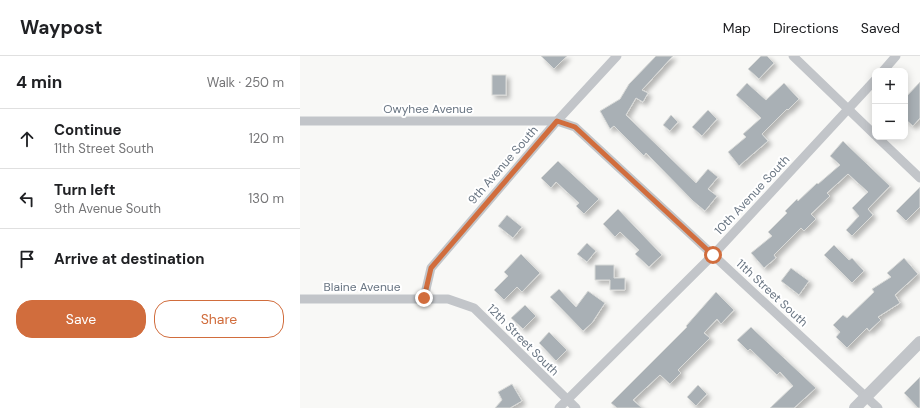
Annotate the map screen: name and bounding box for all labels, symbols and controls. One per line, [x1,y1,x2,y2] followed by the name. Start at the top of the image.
[20,15,103,40] text: Waypost
[723,19,751,37] text: Map
[773,19,839,37] text: Directions
[861,19,900,37] text: Saved
[872,68,908,140] map controls
[872,68,908,104] button: +
[16,71,62,93] text: 4 min
[207,74,284,91] text: Walk · 250 m
[383,101,473,117] street label: Owyhee Avenue
[872,104,908,140] button: −
[54,120,122,140] text: Continue
[465,122,542,208] street label: 9th Avenue South
[16,128,38,150] icon: ahead
[249,130,284,147] text: 120 m
[54,140,154,157] text: 11th Street South
[711,152,793,238] street label: 10th Avenue South
[54,180,115,200] text: Turn left
[16,188,38,210] icon: left
[248,190,284,207] text: 130 m
[54,200,161,217] text: 9th Avenue South
[704,246,722,264] route start
[16,248,38,270] icon: arrive
[54,249,205,269] text: Arrive at destination
[733,256,811,330] street label: 11th Street South
[324,279,401,295] street label: Blaine Avenue
[415,289,433,307] route end
[16,300,146,338] button: Save
[154,300,284,338] button: Share
[484,301,562,379] street label: 12th Street South

